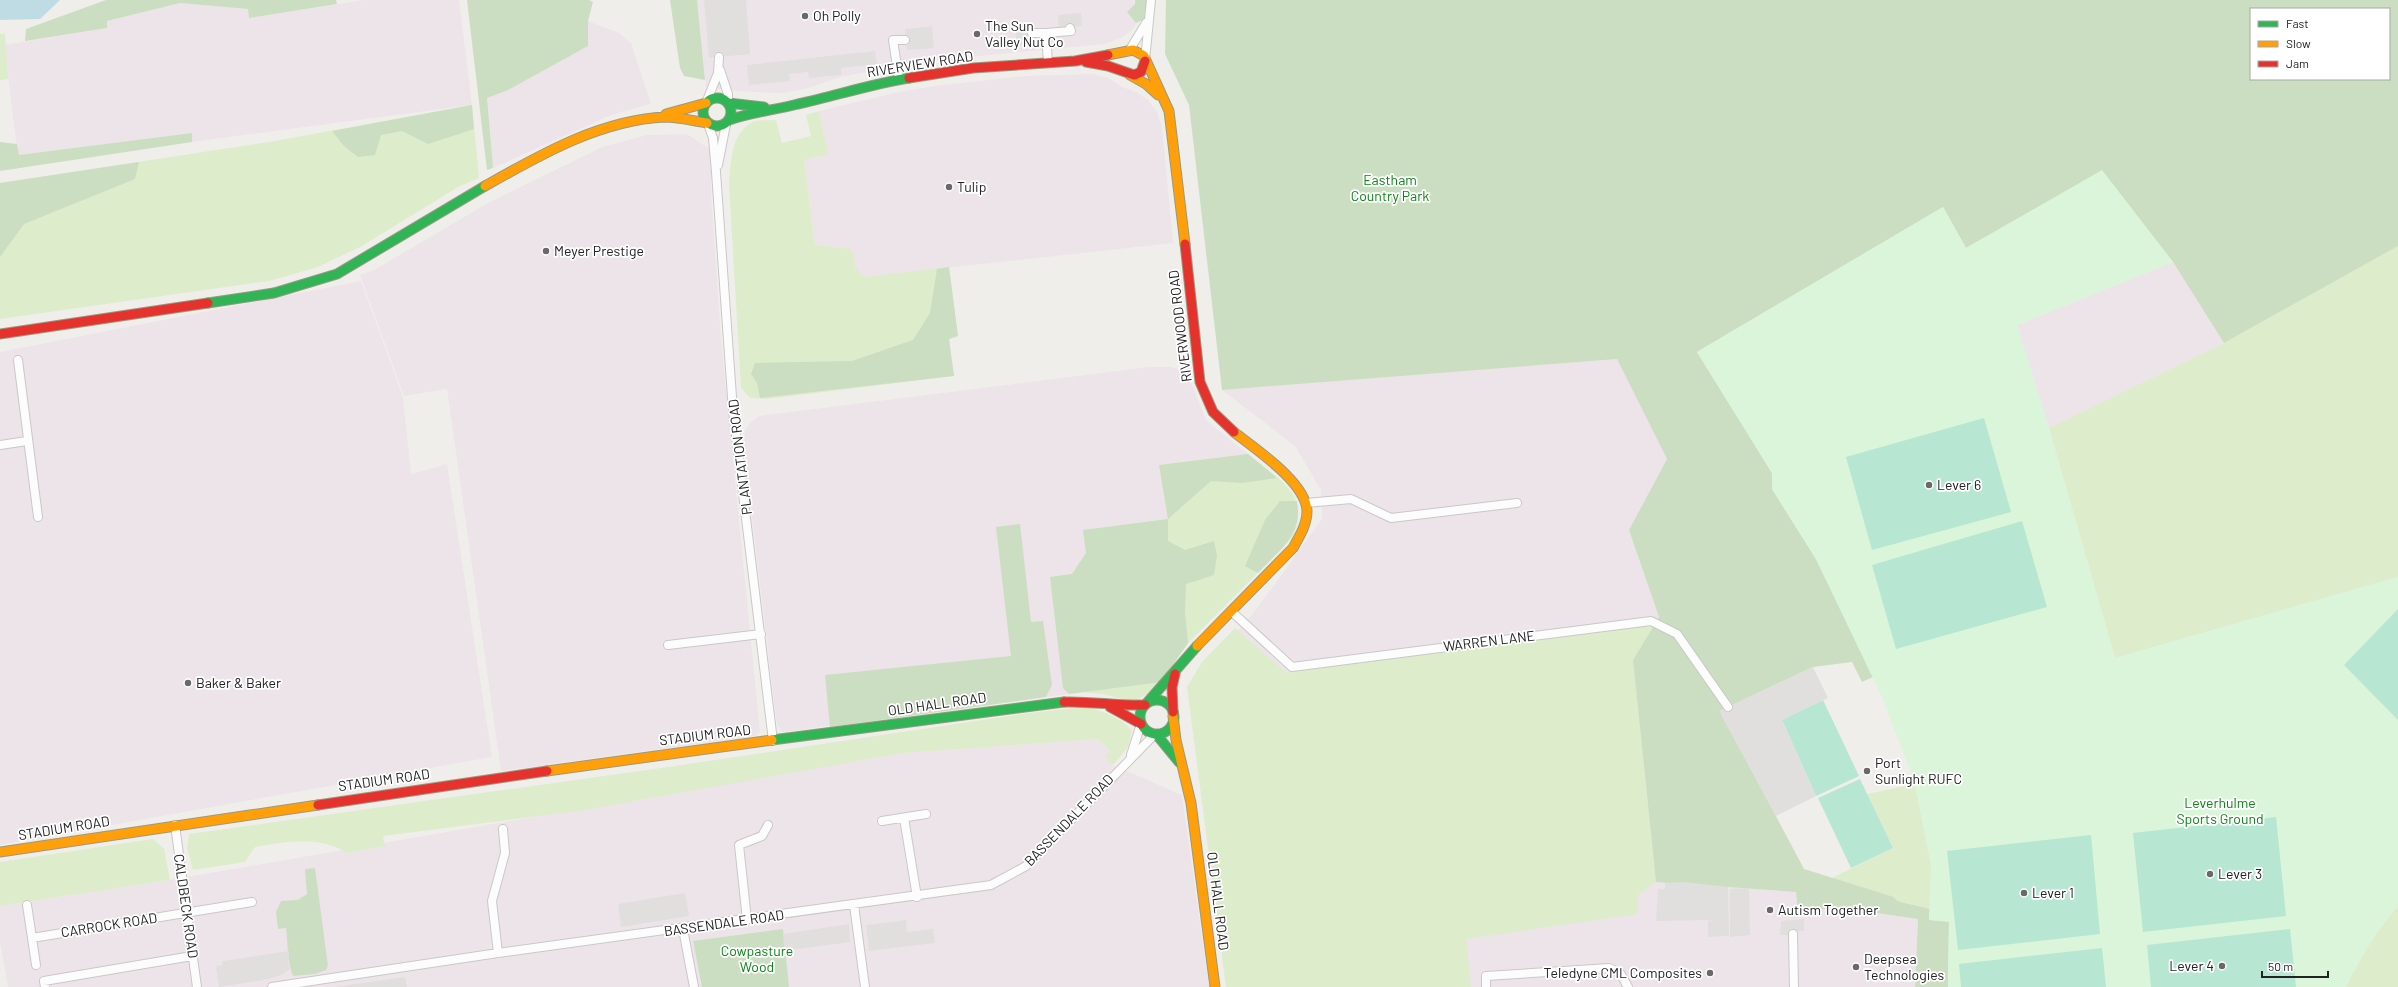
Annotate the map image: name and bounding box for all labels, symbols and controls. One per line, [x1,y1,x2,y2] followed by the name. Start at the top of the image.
[813,7,861,24] place label: Oh Polly
[2250,8,2390,80] legend
[800,11,810,21] marker: Oh Polly
[2286,16,2309,30] text: Fast
[985,17,1064,50] place label: The Sun Valley Nut Co
[972,29,982,39] marker: The Sun Valley Nut Co
[2286,36,2311,50] text: Slow
[866,47,974,80] street label: RIVERVIEW ROAD
[2286,56,2309,70] text: Jam
[1351,171,1429,204] park label: Eastham Country Park
[957,178,986,195] place label: Tulip
[944,182,954,192] marker: Tulip
[554,242,644,259] place label: Meyer Prestige
[541,246,551,256] marker: Meyer Prestige
[1164,269,1195,383] street label: RIVERWOOD ROAD
[724,398,755,516] street label: PLANTATION ROAD
[1937,476,1981,493] place label: Lever 6
[1924,480,1934,490] marker: Lever 6
[1442,626,1536,655] street label: WARREN LANE
[196,674,281,691] place label: Baker & Baker
[183,678,193,688] marker: Baker & Baker
[887,688,987,719] street label: OLD HALL ROAD
[658,720,752,749] street label: STADIUM ROAD
[1875,754,1962,787] place label: Port Sunlight RUFC
[337,765,431,794] street label: STADIUM ROAD
[1862,766,1872,776] marker: Port Sunlight RUFC
[1020,770,1117,869] street label: BASSENDALE ROAD
[2176,794,2264,827] park label: Leverhulme Sports Ground
[17,812,111,843] street label: STADIUM ROAD
[1204,851,1233,951] street label: OLD HALL ROAD
[171,853,202,959] street label: CALDBECK ROAD
[2218,865,2262,882] place label: Lever 3
[2205,869,2215,879] marker: Lever 3
[2032,884,2074,901] place label: Lever 1
[2019,888,2029,898] marker: Lever 1
[1778,901,1878,918] place label: Autism Together
[1765,905,1775,915] marker: Autism Together
[663,906,785,939] street label: BASSENDALE ROAD
[60,909,158,940] street label: CARROCK ROAD
[721,942,793,975] park label: Cowpasture Wood
[1864,950,1945,983] place label: Deepsea Technologies
[2262,953,2328,979] scale bar
[2169,957,2214,974] place label: Lever 4
[2268,959,2293,973] text: 50 m
[2217,961,2227,971] marker: Lever 4
[1851,962,1861,972] marker: Deepsea Technologies
[1544,964,1702,981] place label: Teledyne CML Composites
[1705,968,1715,978] marker: Teledyne CML Composites

